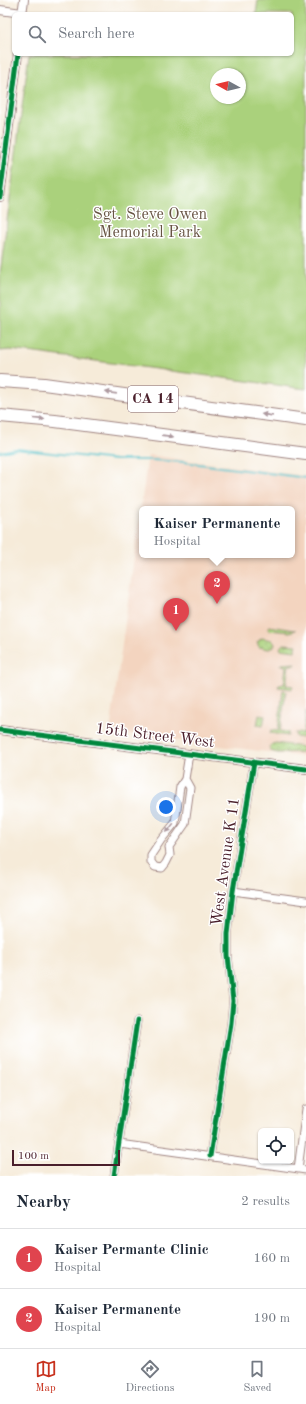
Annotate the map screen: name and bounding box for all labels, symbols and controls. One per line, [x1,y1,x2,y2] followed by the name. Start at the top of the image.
[12,12,294,56] search box
[26,23,48,45] icon: search
[58,27,135,42] text: Search here
[210,68,246,104] north arrow
[93,207,208,241] park label: Sgt. Steve Owen Memorial Park
[128,386,178,412] road number: CA 14
[105,390,117,397] one-way arrow
[261,412,273,418] one-way arrow
[33,416,45,423] one-way arrow
[162,433,174,439] one-way arrow
[139,506,295,558] popup
[153,517,281,532] text: Kaiser Permanente
[153,535,201,548] text: Hospital
[204,571,230,604] pin: 2
[163,598,189,631] pin: 1
[95,721,216,751] street label: 15th Street West
[209,796,243,928] street label: West Avenue K 11
[156,797,176,817] your location
[166,823,175,834] one-way arrow
[258,1128,294,1164] map controls
[258,1128,294,1164] button: locate
[12,1148,120,1167] scale bar
[18,1151,49,1162] text: 100 m
[16,1194,71,1211] text: Nearby
[241,1195,290,1208] text: 2 results
[54,1243,209,1258] text: Kaiser Permante Clinic
[25,1252,33,1265] text: 1
[253,1252,290,1265] text: 160 m
[54,1261,101,1274] text: Hospital
[54,1303,181,1318] text: Kaiser Permanente
[25,1312,33,1325] text: 2
[253,1312,290,1325] text: 190 m
[54,1321,101,1334] text: Hospital
[35,1358,57,1396] tab: Map
[126,1358,174,1396] tab: Directions
[243,1358,271,1396] tab: Saved

